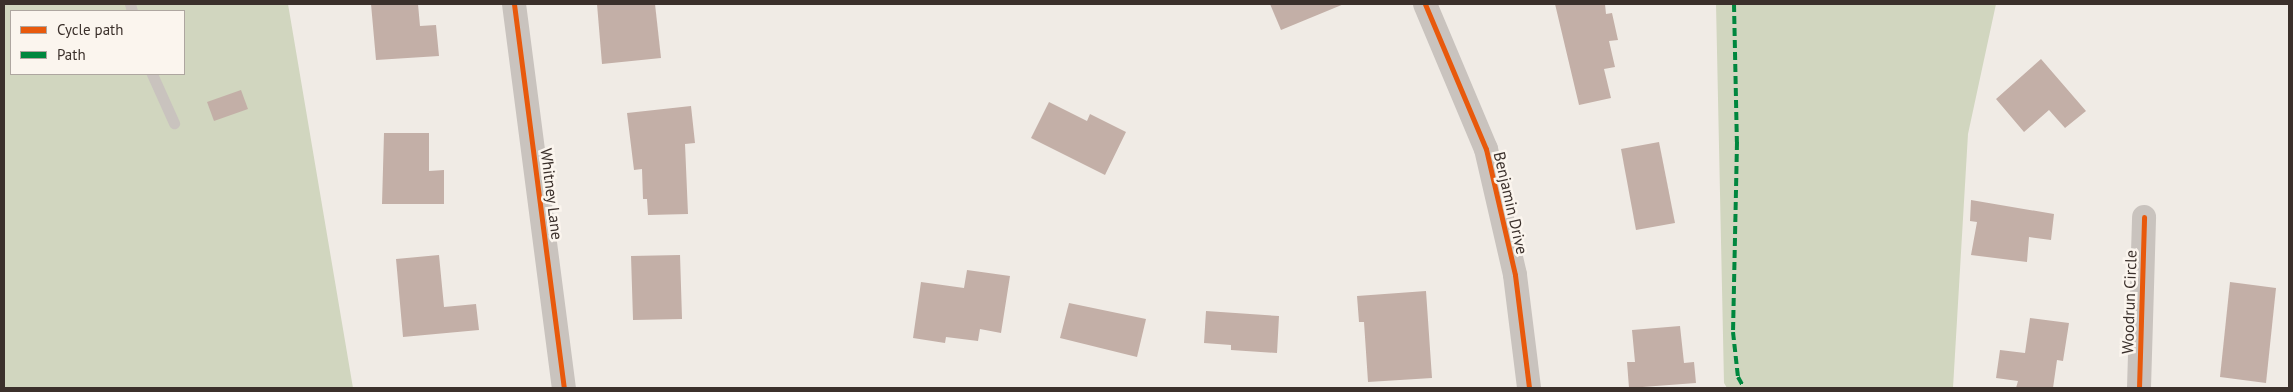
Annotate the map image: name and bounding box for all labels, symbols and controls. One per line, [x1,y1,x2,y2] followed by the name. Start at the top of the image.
[10,10,185,75] legend
[57,20,123,39] text: Cycle path
[57,45,86,64] text: Path
[537,147,567,241] street label: Whitney Lane
[1490,150,1532,256] street label: Benjamin Drive
[2118,250,2140,354] street label: Woodrun Circle

